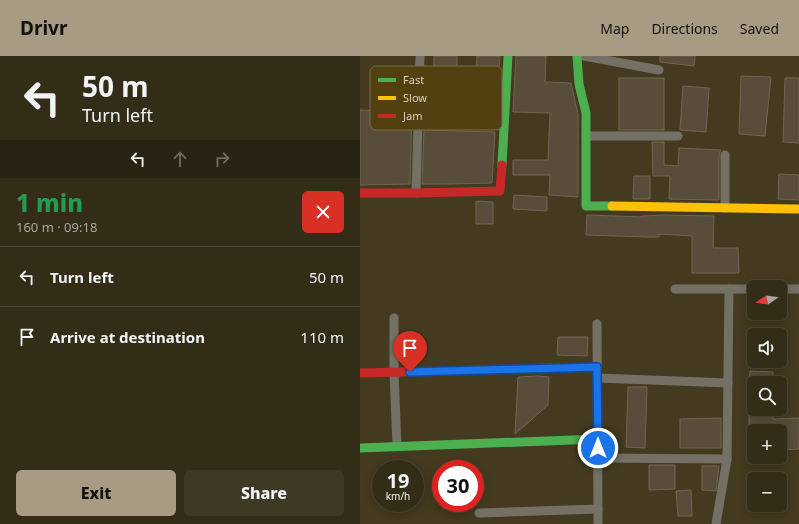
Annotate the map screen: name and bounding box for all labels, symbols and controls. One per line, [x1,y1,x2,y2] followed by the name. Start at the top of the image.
[20,15,67,41] text: Drivr
[600,19,629,38] text: Map
[651,19,718,38] text: Directions
[740,19,779,38] text: Saved
[370,66,502,130] legend
[82,67,149,105] text: 50 m
[16,72,68,124] icon: left
[403,72,424,87] text: Fast
[403,90,427,105] text: Slow
[82,103,153,127] text: Turn left
[402,108,422,123] text: Jam
[127,148,149,170] icon: left
[169,148,191,170] icon: ahead
[211,148,233,170] icon: right
[16,186,83,219] text: 1 min
[302,191,344,233] button: close
[16,218,97,236] text: 160 m · 09:18
[16,266,38,288] icon: left
[50,267,114,287] text: Turn left
[309,267,344,287] text: 50 m
[747,280,787,320] north arrow
[747,280,787,512] map controls
[16,326,38,348] icon: arrive
[50,327,205,347] text: Arrive at destination
[300,327,344,347] text: 110 m
[747,328,787,368] button: sound
[393,331,427,372] pin
[399,337,421,359] icon: arrive
[747,376,787,416] button: search
[747,424,787,464] button: +
[577,427,619,469] position arrow
[432,460,484,512] speed limit sign: 30
[387,467,409,494] text: 19
[16,470,176,516] button: Exit
[184,470,344,516] button: Share
[747,472,787,512] button: −
[386,489,410,503] text: km/h

